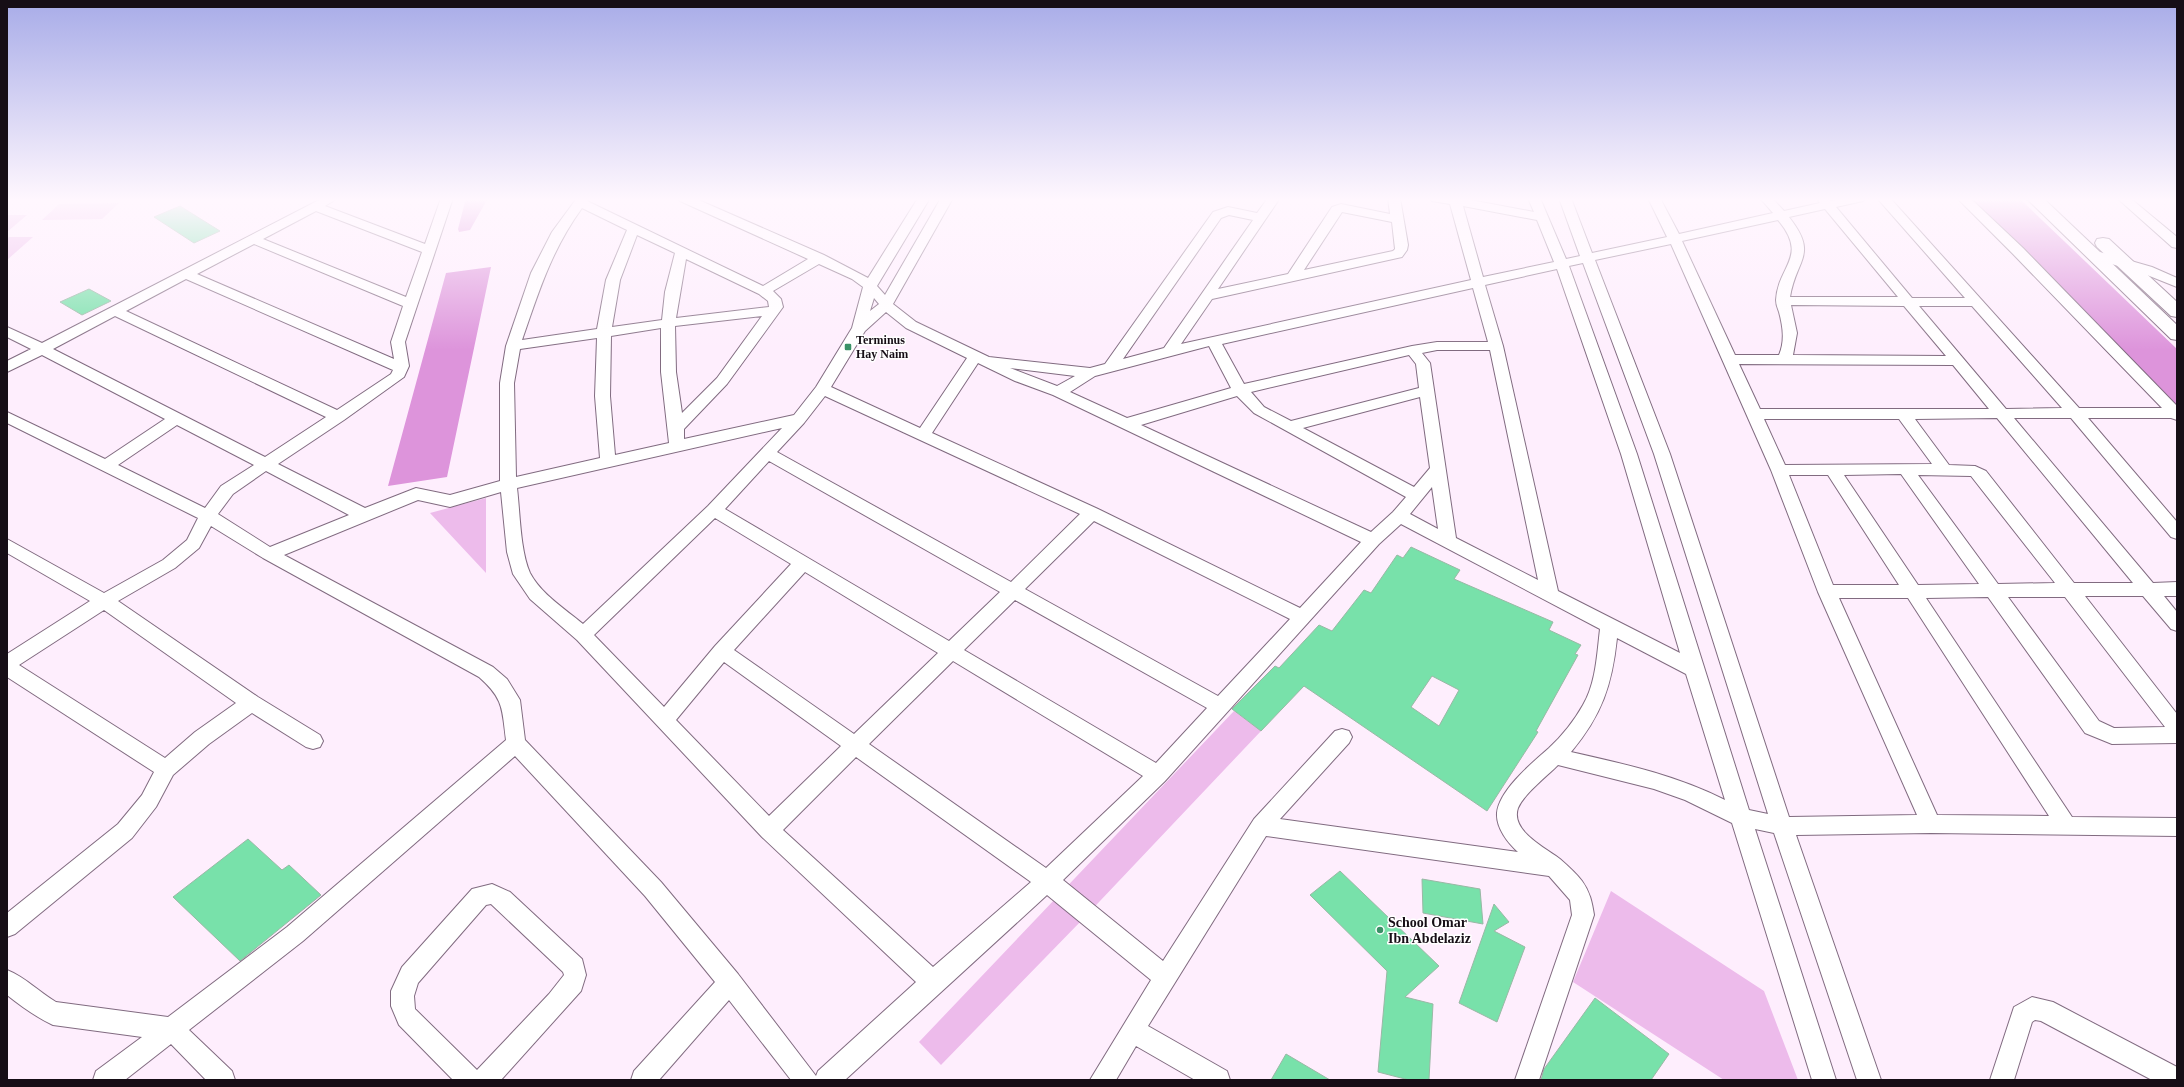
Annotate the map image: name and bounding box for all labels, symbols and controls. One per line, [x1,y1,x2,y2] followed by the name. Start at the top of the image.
[856,333,908,361] place label: Terminus Hay Naim
[843,342,853,352] marker: Terminus Hay Naim
[1388,915,1471,946] place label: School Omar Ibn Abdelaziz
[1375,925,1385,935] marker: School Omar Ibn Abdelaziz

